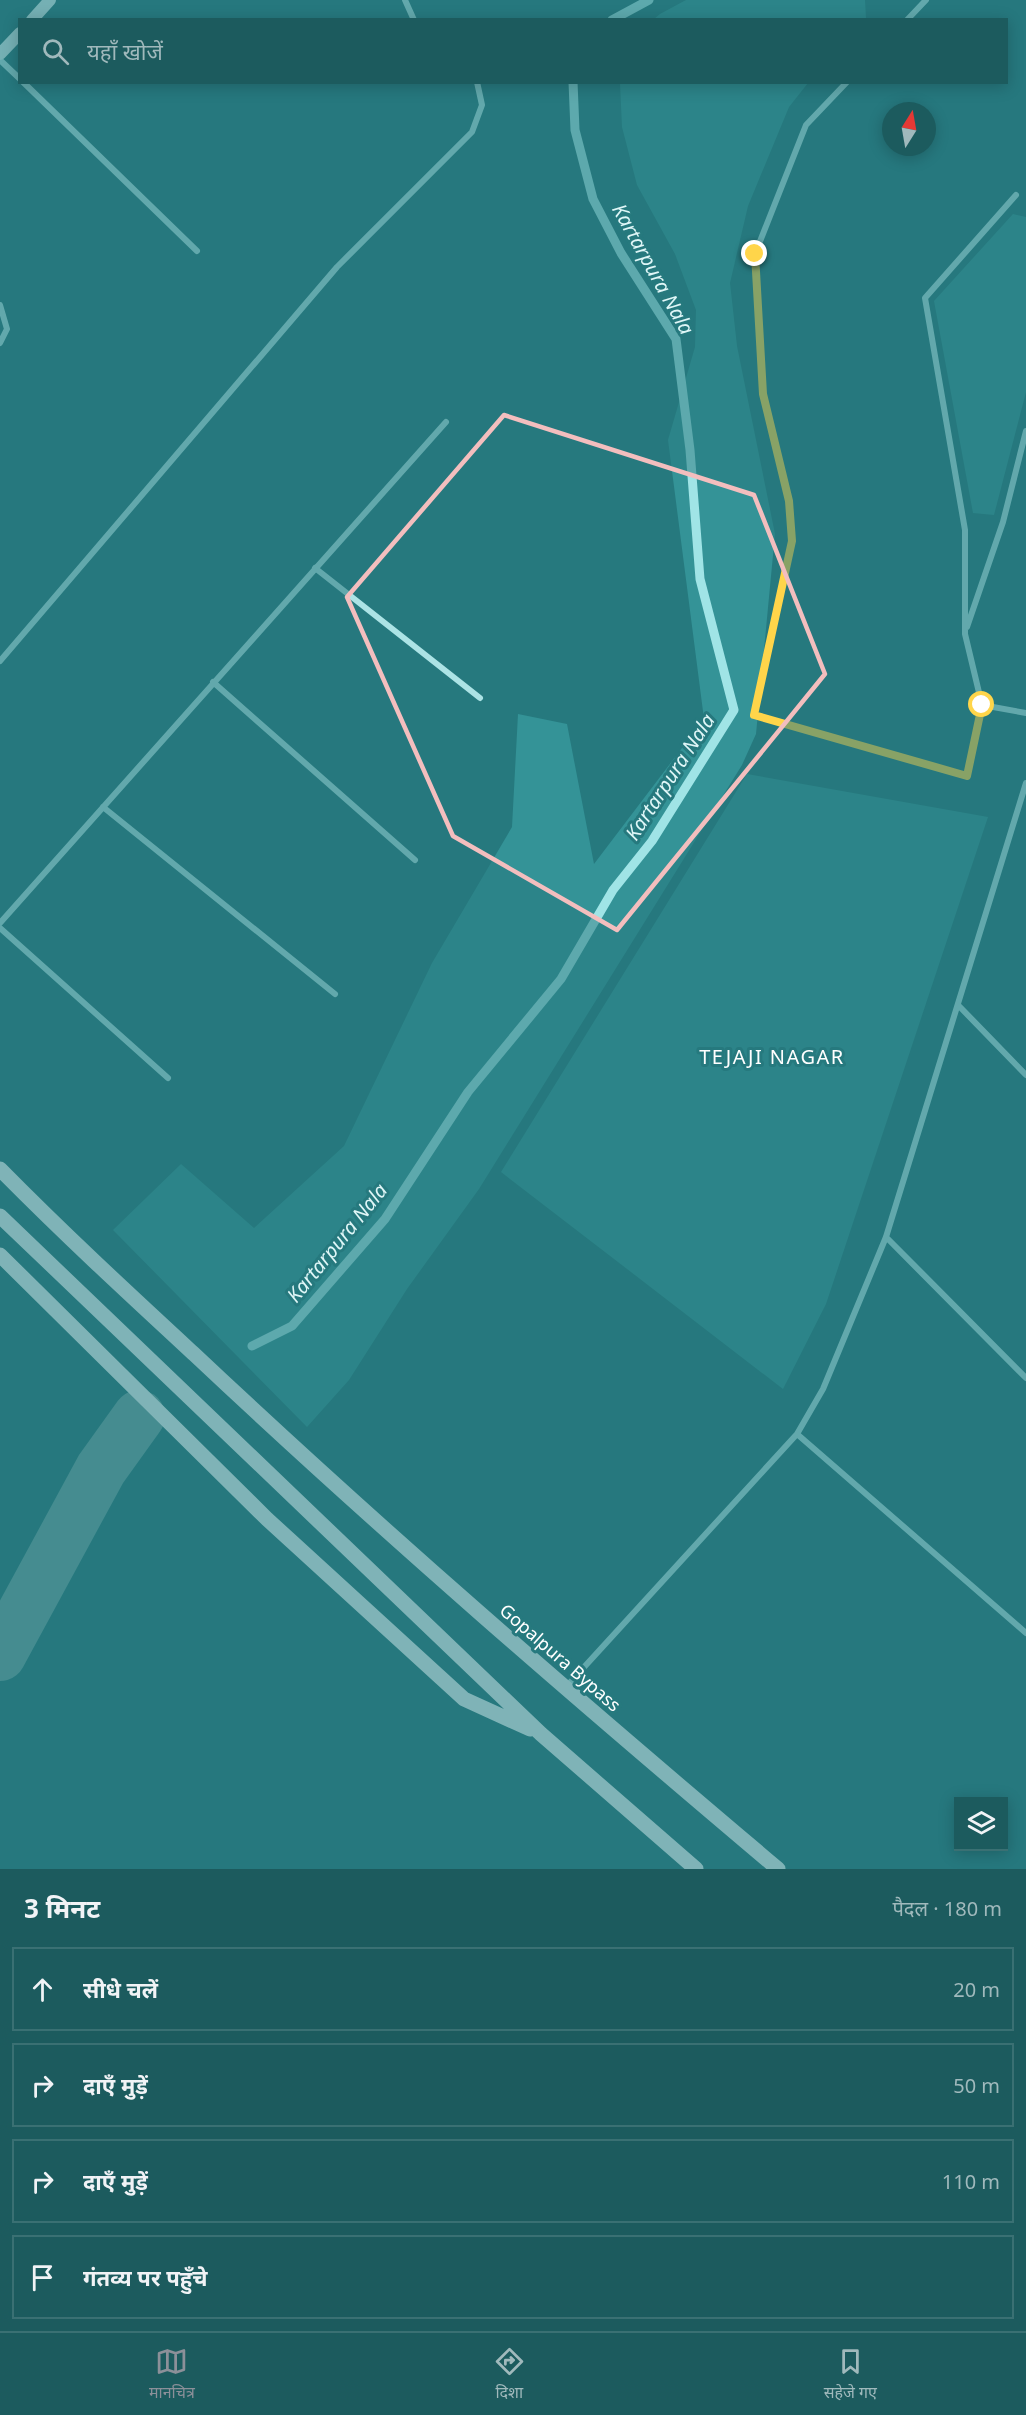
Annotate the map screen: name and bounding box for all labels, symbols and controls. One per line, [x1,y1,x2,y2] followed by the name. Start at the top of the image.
[18,18,1008,84] search box
[39,35,72,68] icon: search
[87,36,163,66] text: यहाँ खोजें
[882,102,936,156] north arrow
[606,198,701,339] water label: Kartarpura Nala
[741,240,767,266] route end
[968,691,994,717] route start
[619,708,721,845] water label: Kartarpura Nala
[699,1043,845,1070] district label: TEJAJI NAGAR
[280,1178,393,1308] water label: Kartarpura Nala
[495,1598,626,1717] street label: Gopalpura Bypass
[954,1797,1008,1851] map controls
[954,1797,1008,1851] button: layers
[24,1890,100,1926] text: 3 मिनट
[892,1895,1002,1922] text: पैदल · 180 m
[26,1973,59,2006] icon: ahead
[83,1974,158,2004] text: सीधे चलें
[953,1976,1000,2003] text: 20 m
[26,2069,59,2102] icon: right
[83,2070,148,2100] text: दाएँ मुड़ें
[953,2072,1000,2099] text: 50 m
[26,2165,59,2198] icon: right
[83,2166,148,2196] text: दाएँ मुड़ें
[942,2168,1000,2195] text: 110 m
[26,2261,59,2294] icon: arrive
[83,2262,208,2292] text: गंतव्य पर पहुँचे
[149,2345,195,2403] tab: मानचित्र
[493,2345,526,2403] tab: दिशा
[824,2345,877,2403] tab: सहेजे गए

